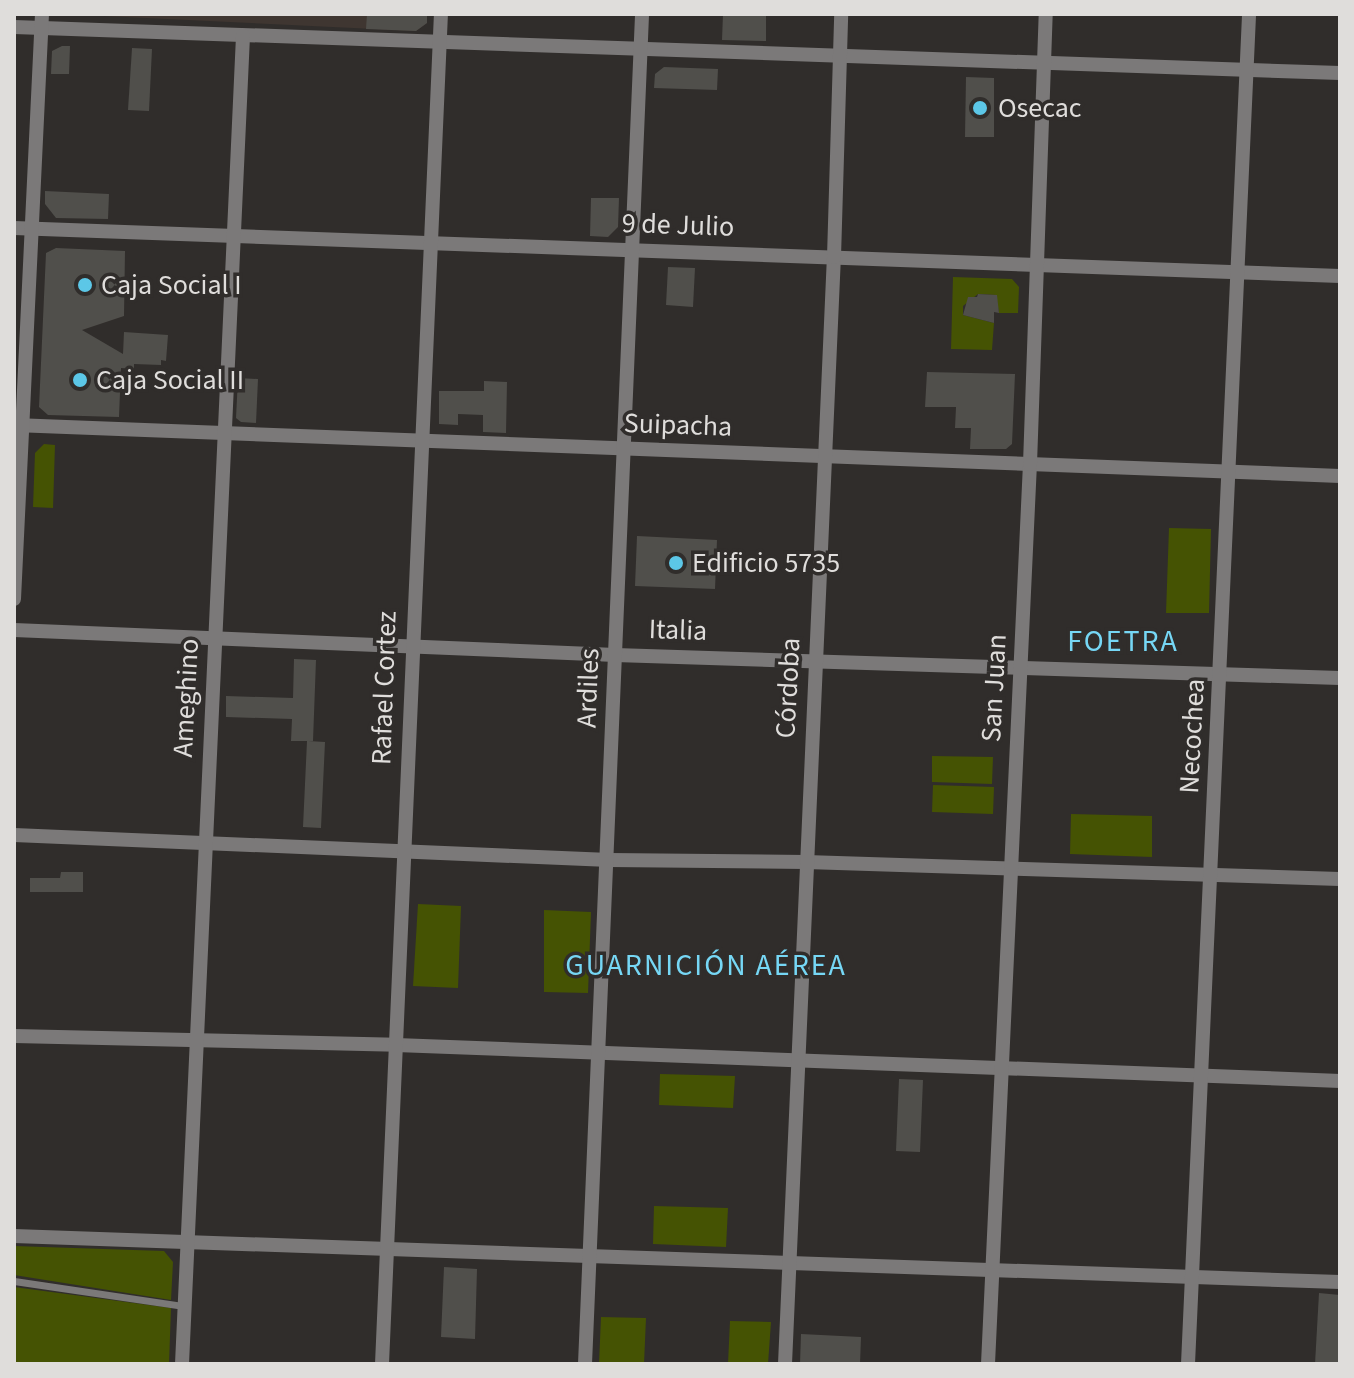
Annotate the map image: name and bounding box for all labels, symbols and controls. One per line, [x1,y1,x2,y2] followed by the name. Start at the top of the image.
[998,91,1082,125] place label: Osecac
[969,97,991,119] marker: Osecac
[621,206,735,244] street label: 9 de Julio
[101,268,242,302] place label: Caja Social I
[76,276,94,294] marker: Caja Social I
[96,363,244,397] place label: Caja Social II
[71,371,89,389] marker: Caja Social II
[623,406,733,444] street label: Suipacha
[692,546,840,580] place label: Edificio 5735
[667,554,685,572] marker: Edificio 5735
[365,610,403,766] street label: Rafael Cortez
[648,612,708,648] street label: Italia
[1067,624,1179,660] district label: FOETRA
[974,633,1014,743] street label: San Juan
[769,637,807,739] street label: Córdoba
[166,638,206,758] street label: Ameghino
[570,648,606,728] street label: Ardiles
[1172,678,1212,794] street label: Necochea
[565,948,847,984] district label: GUARNICIÓN AÉREA

